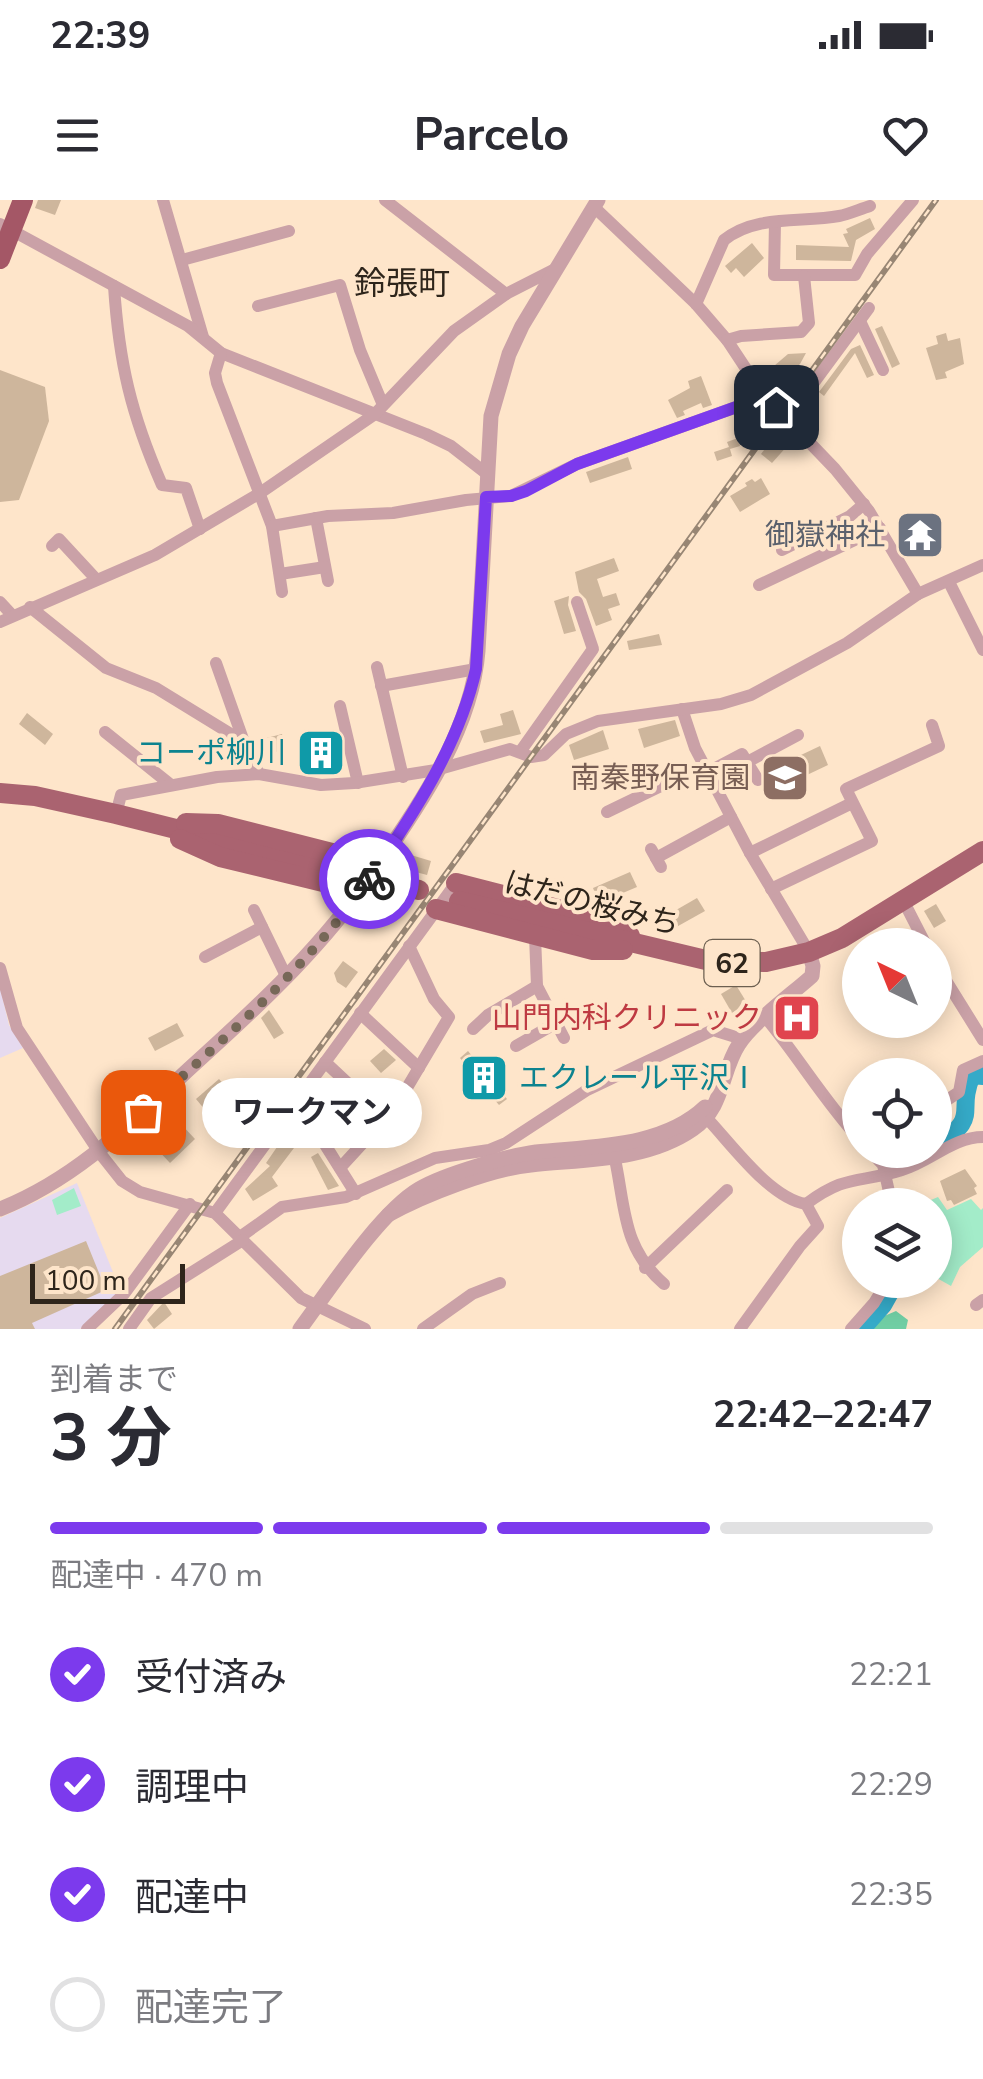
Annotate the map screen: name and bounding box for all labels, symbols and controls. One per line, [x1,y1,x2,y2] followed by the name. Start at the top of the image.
[50,10,151,61] text: 22:39
[414,105,569,166] text: Parcelo
[50,108,105,163] icon: menu
[878,108,933,163] icon: heart
[354,262,450,305] district label: 鈴張町
[734,365,819,450] pin
[749,380,804,435] icon: home
[894,509,946,561] temple icon: 御嶽神社
[765,515,885,556] place label: 御嶽神社
[295,727,347,779] building icon: コーポ柳川
[136,733,286,774] place label: コーポ柳川
[759,752,811,804] school or university icon: 南秦野保育園
[570,758,750,799] place label: 南秦野保育園
[319,829,419,929] courier
[342,852,397,907] icon: bike
[500,862,684,945] street label: はだの桜みち
[842,928,952,1038] north arrow
[842,928,952,1298] map controls
[704,940,760,986] road number: 62
[771,992,823,1044] hospital icon: 山門内科クリニック
[492,998,762,1039] place label: 山門内科クリニック
[458,1052,510,1104] building icon: エクレール平沢Ⅰ
[519,1058,759,1099] place label: エクレール平沢Ⅰ
[842,1058,952,1168] button: locate
[101,1070,186,1155] pin
[203,1077,423,1147] callout: ワークマン
[116,1085,171,1140] icon: bag
[232,1091,392,1134] text: ワークマン
[842,1188,952,1298] button: layers
[30,1259,185,1304] scale bar
[45,1262,127,1300] text: 100 m
[50,1358,178,1401] text: 到着まで
[713,1389,933,1440] text: 22:42–22:47
[50,1394,172,1483] text: 3 分
[50,1554,263,1597] text: 配達中 · 470 m
[50,1647,105,1702] icon: check
[135,1652,287,1703] text: 受付済み
[849,1653,933,1696] text: 22:21
[50,1757,105,1812] icon: check
[135,1762,249,1813] text: 調理中
[849,1763,933,1806] text: 22:29
[50,1867,105,1922] icon: check
[135,1872,249,1923] text: 配達中
[849,1873,933,1916] text: 22:35
[135,1982,287,2033] text: 配達完了

